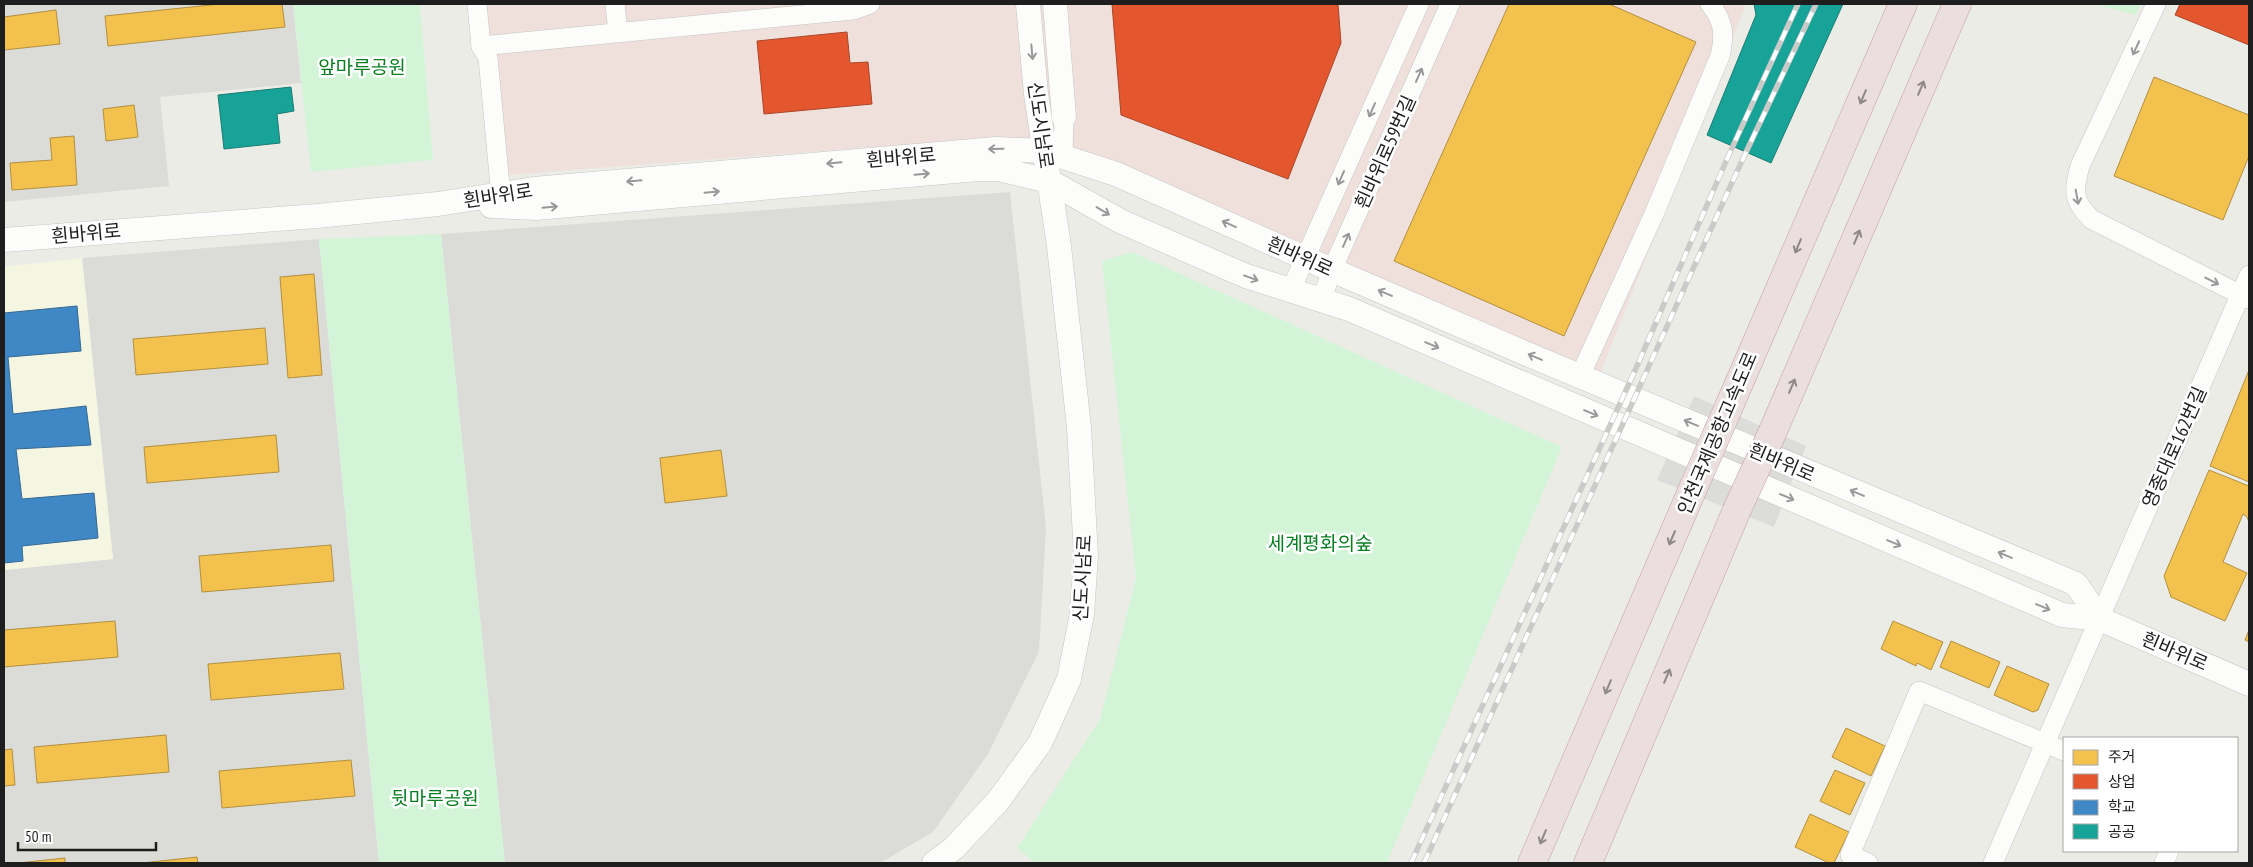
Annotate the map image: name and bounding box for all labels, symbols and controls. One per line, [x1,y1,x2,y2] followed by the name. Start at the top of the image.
[2131,40,2140,55] one-way arrow
[1028,44,1037,60] one-way arrow
[318,55,406,79] park label: 앞마루공원
[1414,68,1424,83] one-way arrow
[1023,80,1059,170] street label: 신도시남로
[1916,81,1926,96] one-way arrow
[1857,89,1867,104] one-way arrow
[1349,91,1421,213] street label: 흰바위로59번길
[1366,102,1376,117] one-way arrow
[865,142,937,172] street label: 흰바위로
[988,144,1004,154] one-way arrow
[826,158,842,168] one-way arrow
[914,169,930,179] one-way arrow
[1336,170,1345,185] one-way arrow
[627,176,643,185] one-way arrow
[462,178,534,212] street label: 흰바위로
[704,187,720,197] one-way arrow
[2073,189,2083,205] one-way arrow
[542,202,558,211] one-way arrow
[1096,207,1110,217] one-way arrow
[50,218,122,248] street label: 흰바위로
[1222,219,1237,228] one-way arrow
[1852,230,1862,245] one-way arrow
[1263,231,1337,281] street label: 흰바위로
[1341,233,1351,248] one-way arrow
[1793,238,1803,253] one-way arrow
[1243,274,1258,283] one-way arrow
[2204,277,2219,286] one-way arrow
[1378,288,1393,297] one-way arrow
[1424,340,1439,350] one-way arrow
[1672,348,1762,518] street label: 인천국제공항고속도로
[1528,352,1543,362] one-way arrow
[1788,379,1798,394] one-way arrow
[2136,382,2212,512] street label: 영종대로162번길
[1583,408,1598,418] one-way arrow
[1684,418,1699,428] one-way arrow
[1745,437,1819,487] street label: 흰바위로
[1850,487,1865,497] one-way arrow
[1779,493,1794,503] one-way arrow
[1666,530,1676,545] one-way arrow
[1268,531,1372,555] park label: 세계평화의숲
[1068,534,1096,622] street label: 신도시남로
[1886,539,1901,548] one-way arrow
[1998,549,2013,558] one-way arrow
[2035,603,2050,613] one-way arrow
[2138,626,2212,676] street label: 흰바위로
[1663,669,1672,684] one-way arrow
[1602,679,1612,694] one-way arrow
[2063,737,2238,852] legend
[2108,747,2136,766] text: 주거
[2108,772,2136,791] text: 상업
[391,786,479,810] park label: 뒷마루공원
[2108,797,2136,816] text: 학교
[18,820,155,852] scale bar
[2108,822,2136,841] text: 공공
[25,827,51,846] text: 50 m
[1538,829,1548,844] one-way arrow

